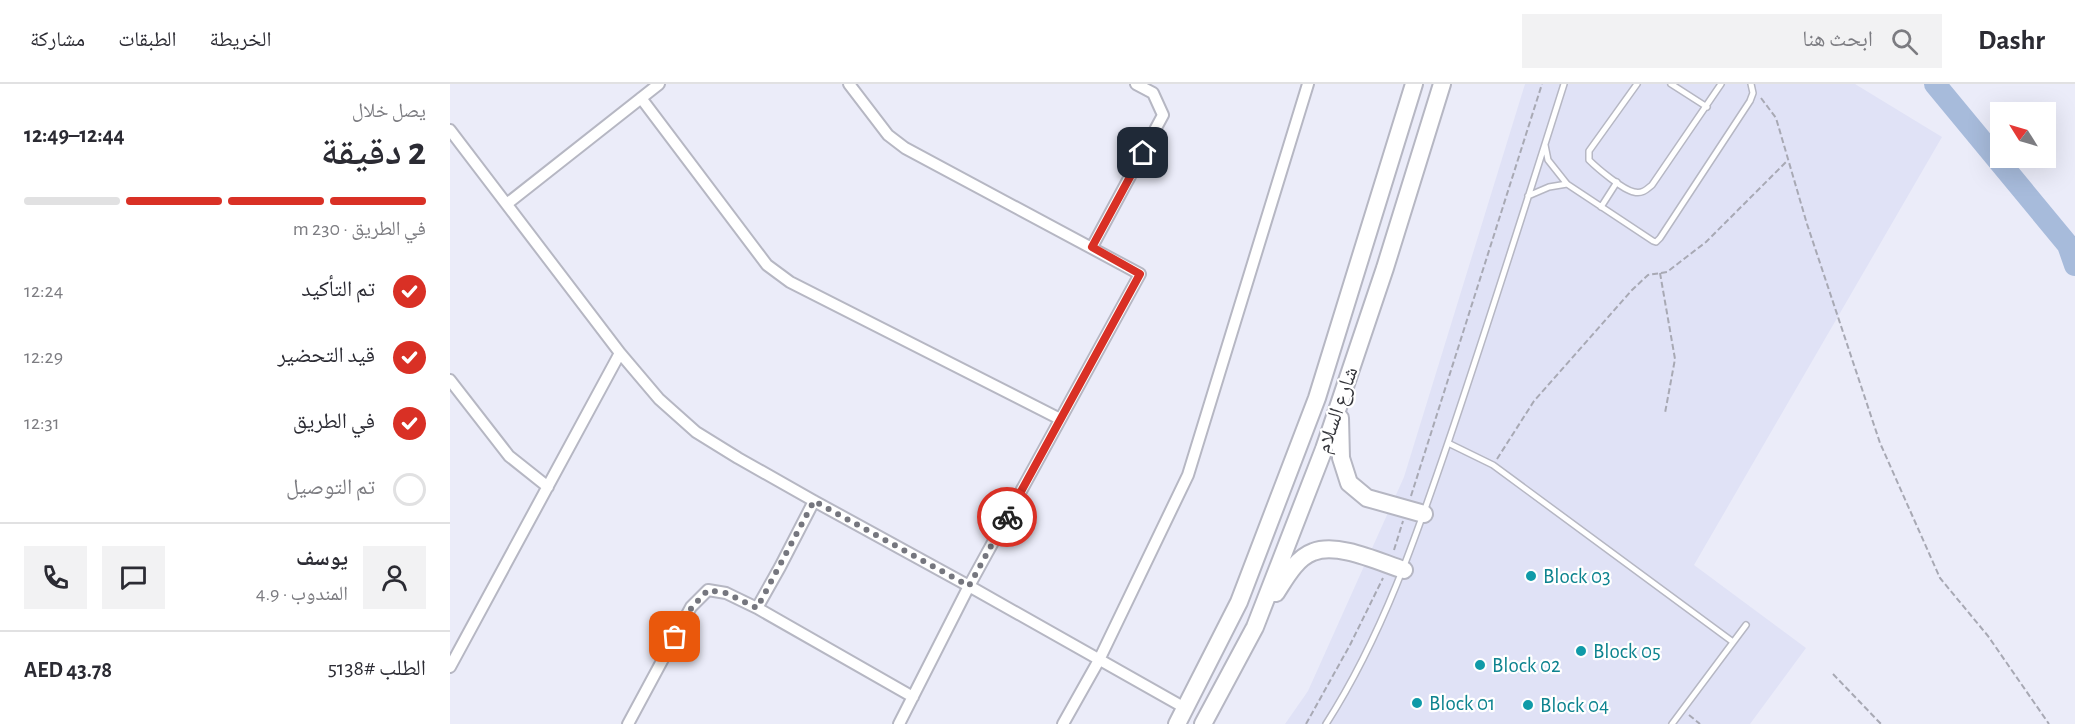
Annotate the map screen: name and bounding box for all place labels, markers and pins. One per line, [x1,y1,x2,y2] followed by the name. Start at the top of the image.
[1117,127,1168,178] pin
[1543,566,1611,587] place label: Block 03
[1524,569,1538,583] marker: Block 03
[649,611,700,662] pin
[1593,641,1661,662] place label: Block 05
[1574,644,1588,658] marker: Block 05
[1492,655,1561,676] place label: Block 02
[1473,658,1487,672] marker: Block 02
[1429,693,1495,714] place label: Block 01
[1540,695,1609,716] place label: Block 04
[1410,696,1424,710] marker: Block 01
[1521,698,1535,712] marker: Block 04

